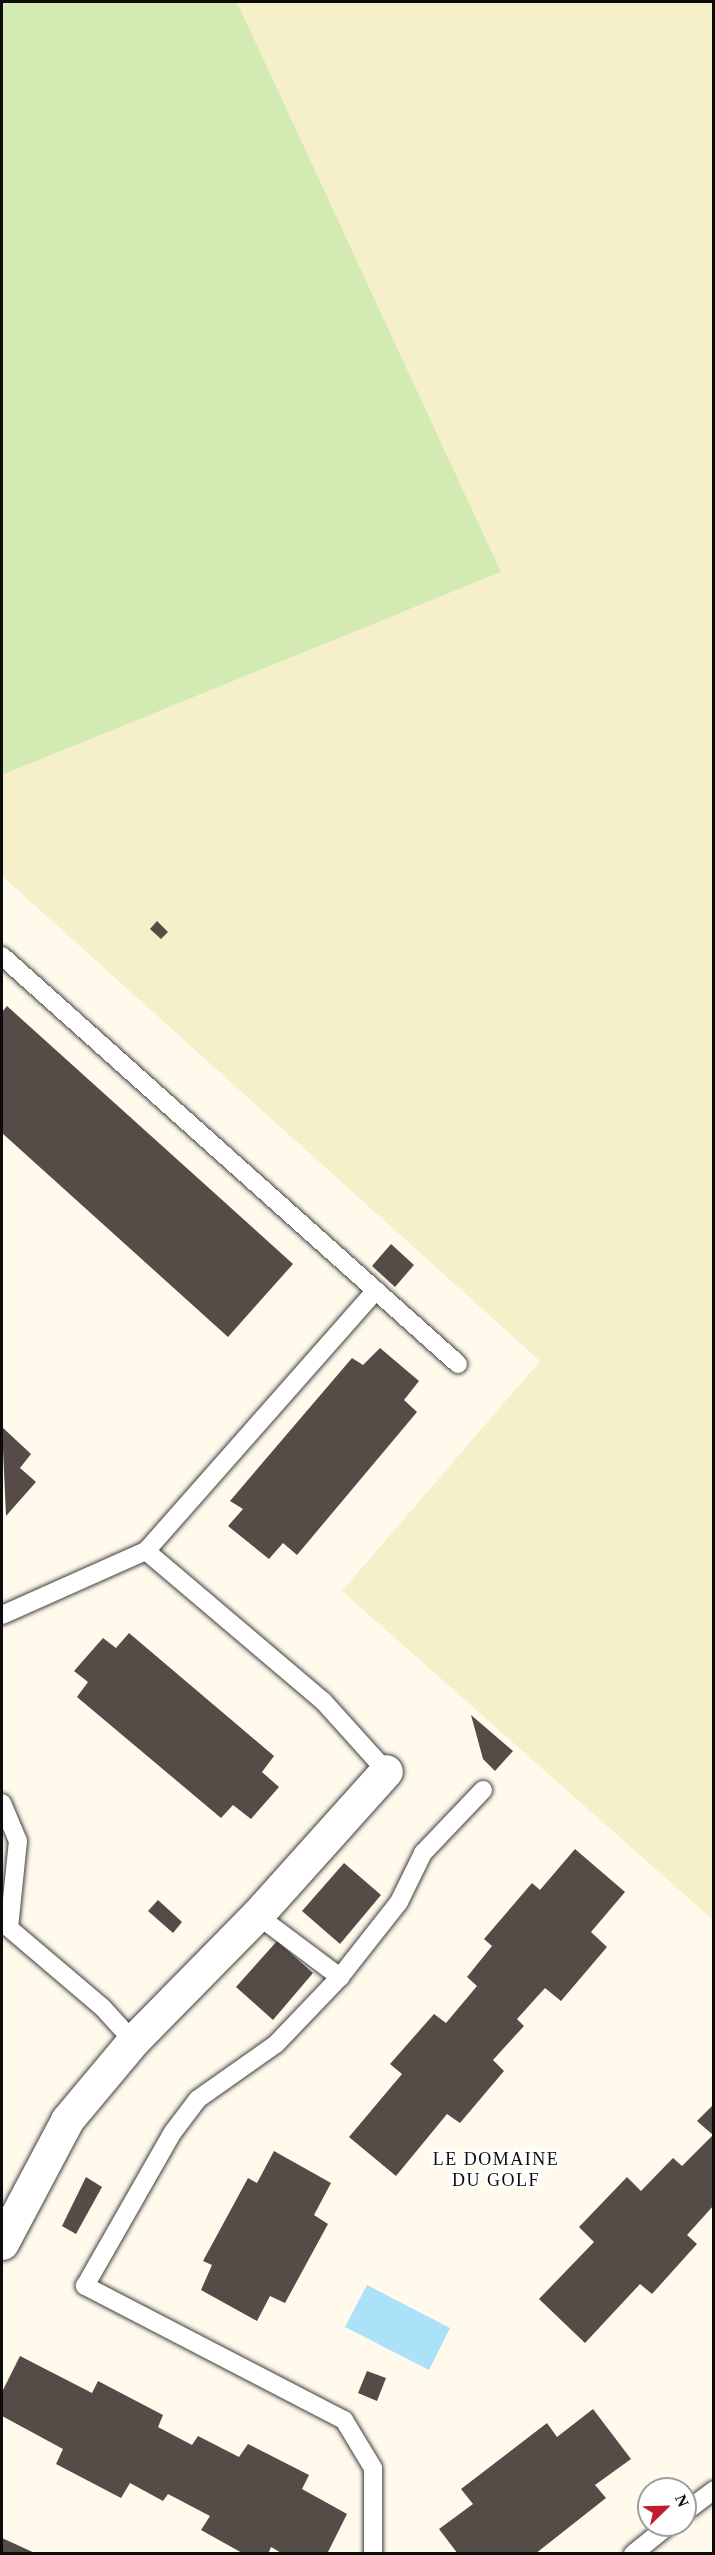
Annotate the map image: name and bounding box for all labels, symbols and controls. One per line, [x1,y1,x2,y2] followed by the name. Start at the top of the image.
[433,2149,559,2192] district label: LE DOMAINE DU GOLF
[637,2477,697,2537] north arrow
[672,2492,692,2509] text: N

